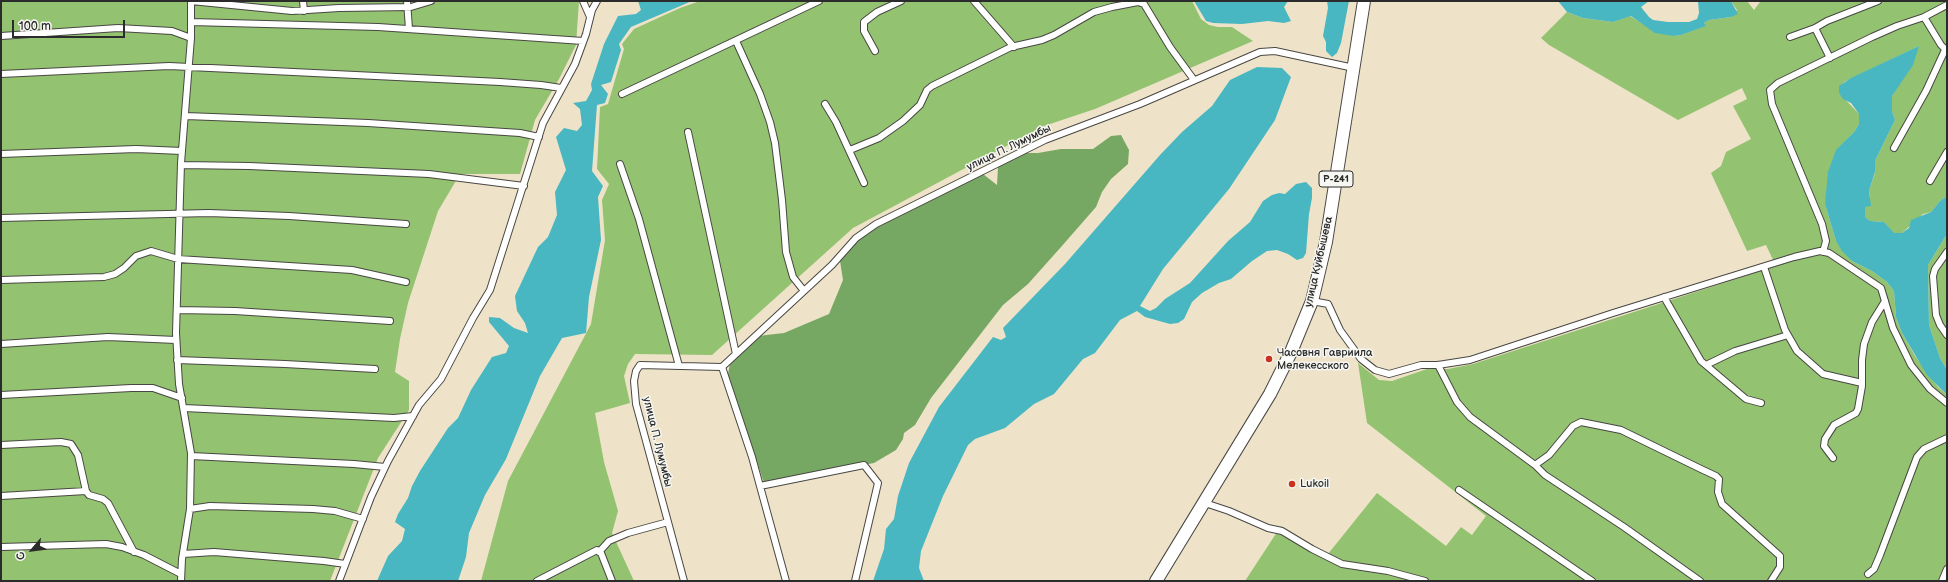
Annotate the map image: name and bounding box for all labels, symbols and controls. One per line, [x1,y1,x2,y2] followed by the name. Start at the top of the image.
[14,12,127,38] scale bar
[19,19,51,34] text: 100 m
[965,122,1053,174] street label: улица П. Лумумбы
[1319,171,1353,187] road number: Р-241
[1302,215,1336,309] street label: улица Куйбышева
[1277,346,1373,372] place label: Часовня Гавриила Мелекесского
[1264,354,1274,364] marker: Часовня Гавриила Мелекесского
[639,396,675,488] street label: улица П. Лумумбы
[1300,477,1329,491] place label: Lukoil
[1287,479,1297,489] marker: Lukoil
[12,530,52,570] north arrow
[13,549,28,562] text: С

